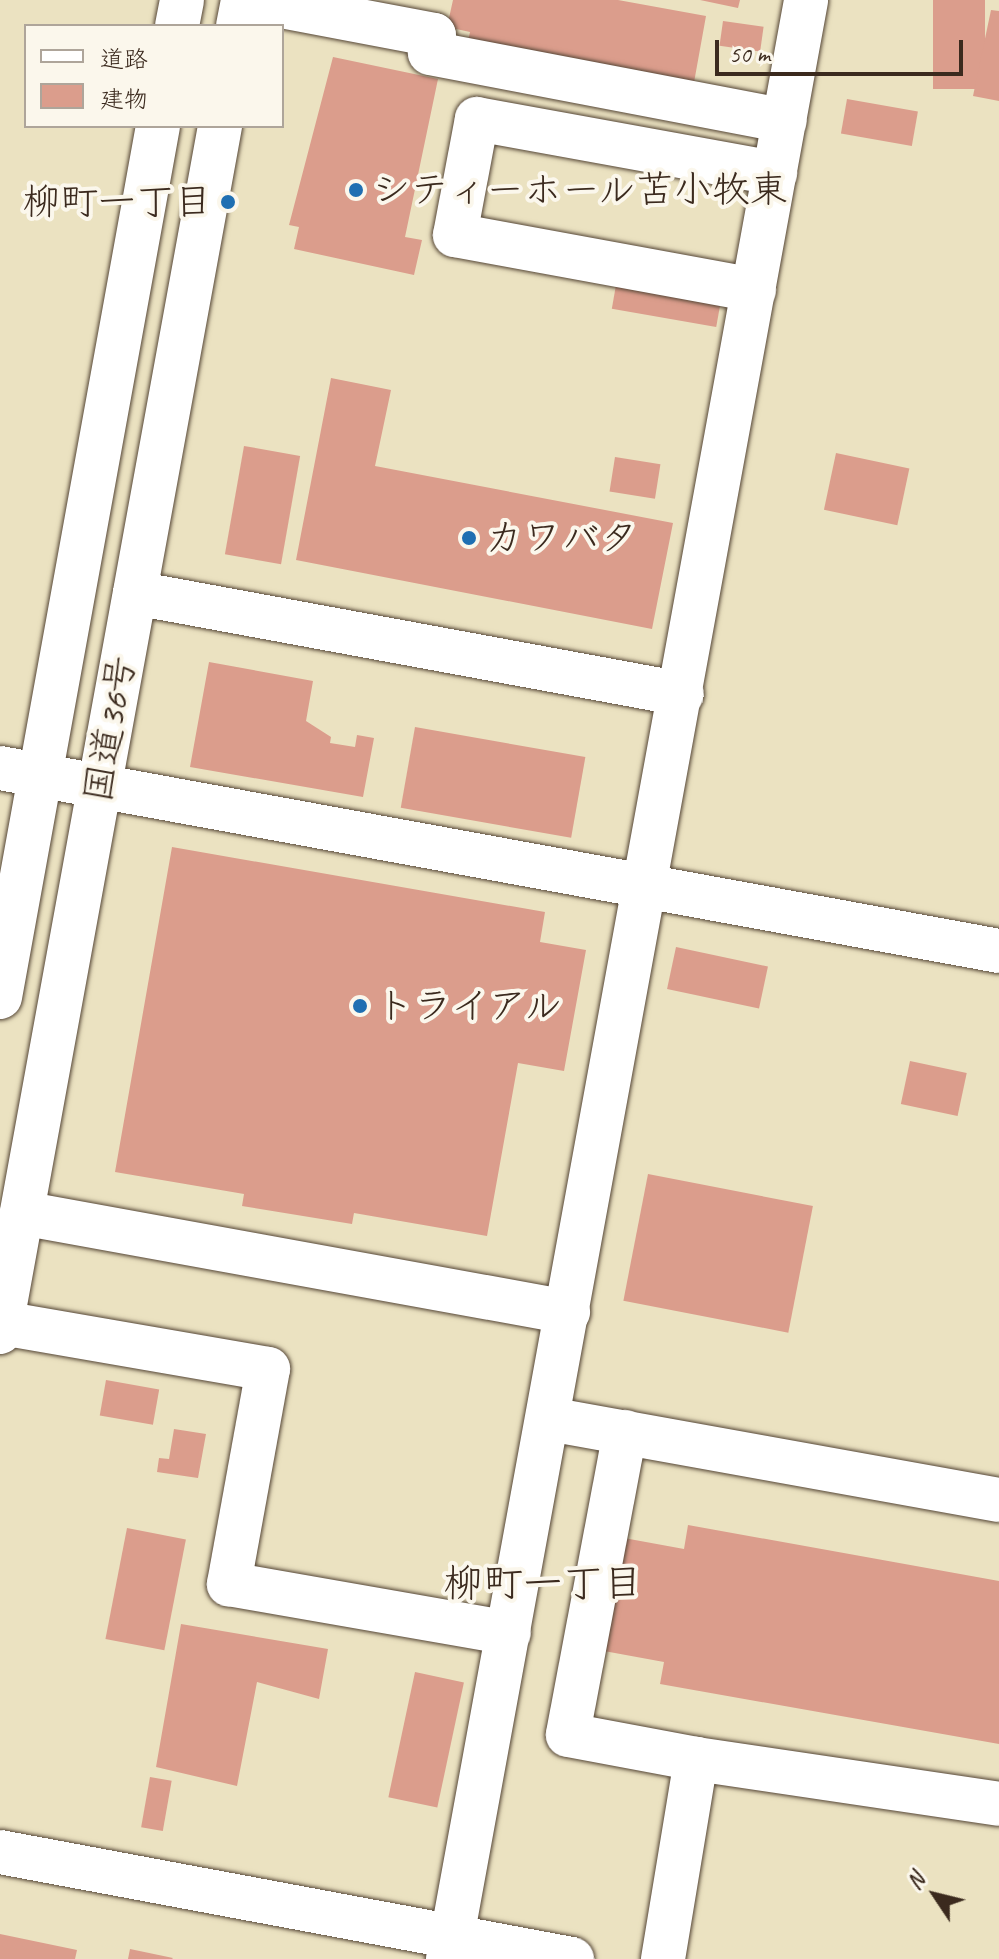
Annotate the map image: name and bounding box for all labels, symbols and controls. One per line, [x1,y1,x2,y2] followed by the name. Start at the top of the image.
[24,24,284,128] legend
[719,24,967,74] scale bar
[729,39,770,69] text: 50 m
[100,44,148,74] text: 道路
[100,84,148,114] text: 建物
[372,167,790,213] place label: シティーホール苫小牧東
[22,179,212,225] place label: 柳町一丁目
[347,181,365,199] marker: シティーホール苫小牧東
[219,193,237,211] marker: 柳町一丁目
[485,515,637,561] place label: カワバタ
[460,529,478,547] marker: カワバタ
[75,652,145,806] street label: 国道36号
[376,983,566,1029] place label: トライアル
[351,997,369,1015] marker: トライアル
[443,1559,643,1607] district label: 柳町一丁目
[895,1855,975,1935] north arrow
[900,1868,931,1895] text: N

